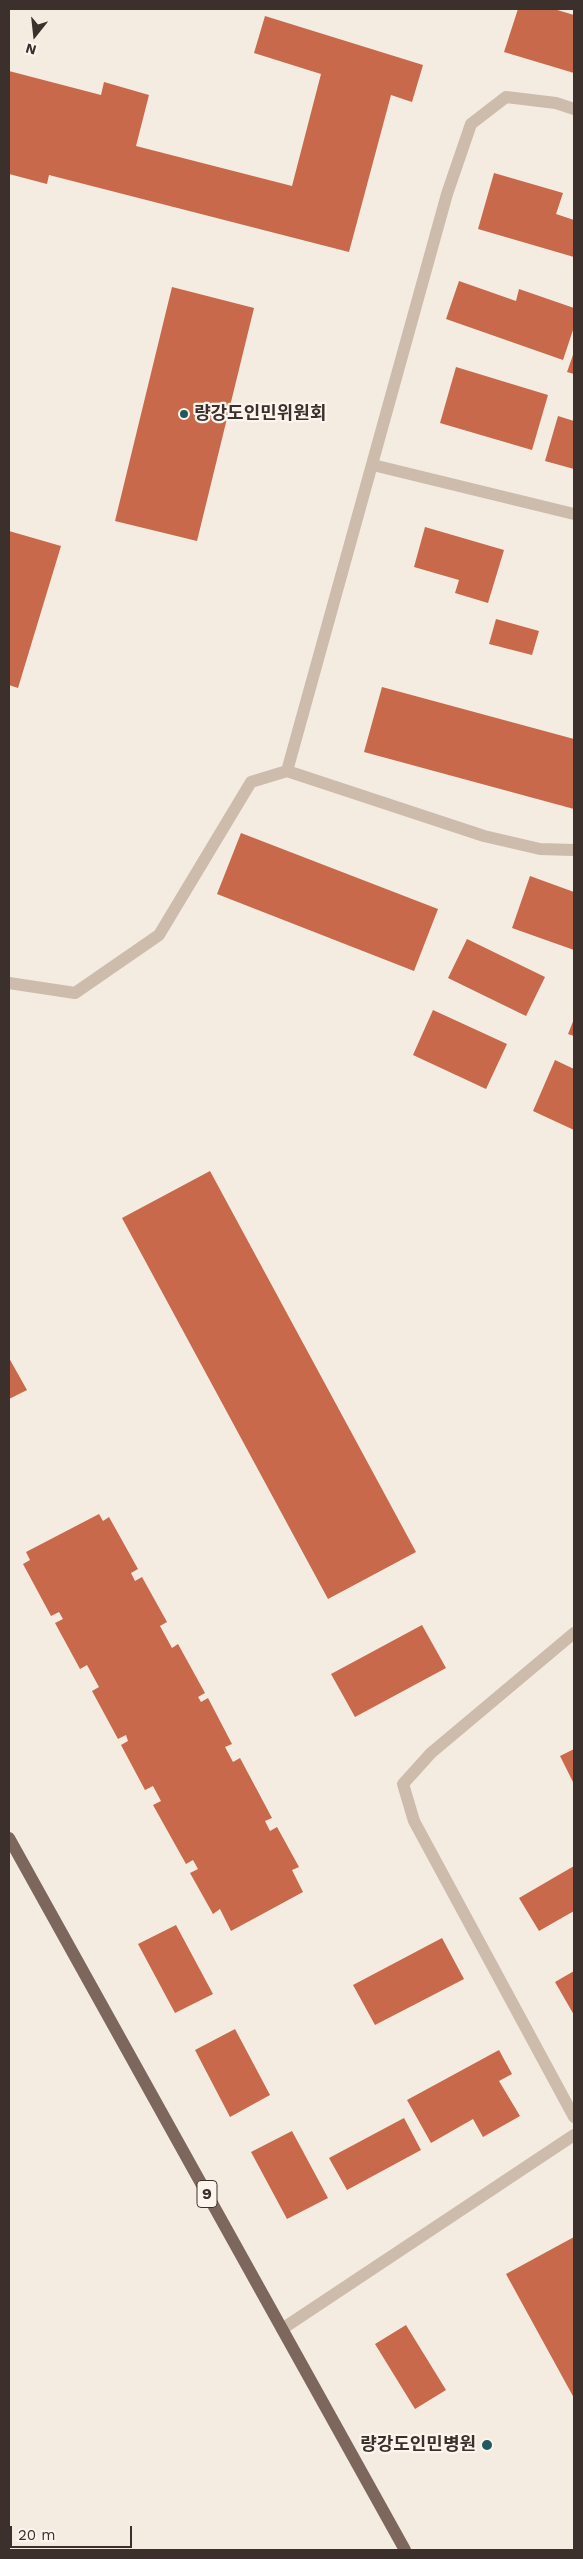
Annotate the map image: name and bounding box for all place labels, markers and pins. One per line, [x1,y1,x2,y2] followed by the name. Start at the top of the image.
[194,403,326,425] place label: 량강도인민위원회
[178,408,190,420] marker: 량강도인민위원회
[360,2434,476,2456] place label: 량강도인민병원
[480,2438,494,2452] marker: 량강도인민병원

